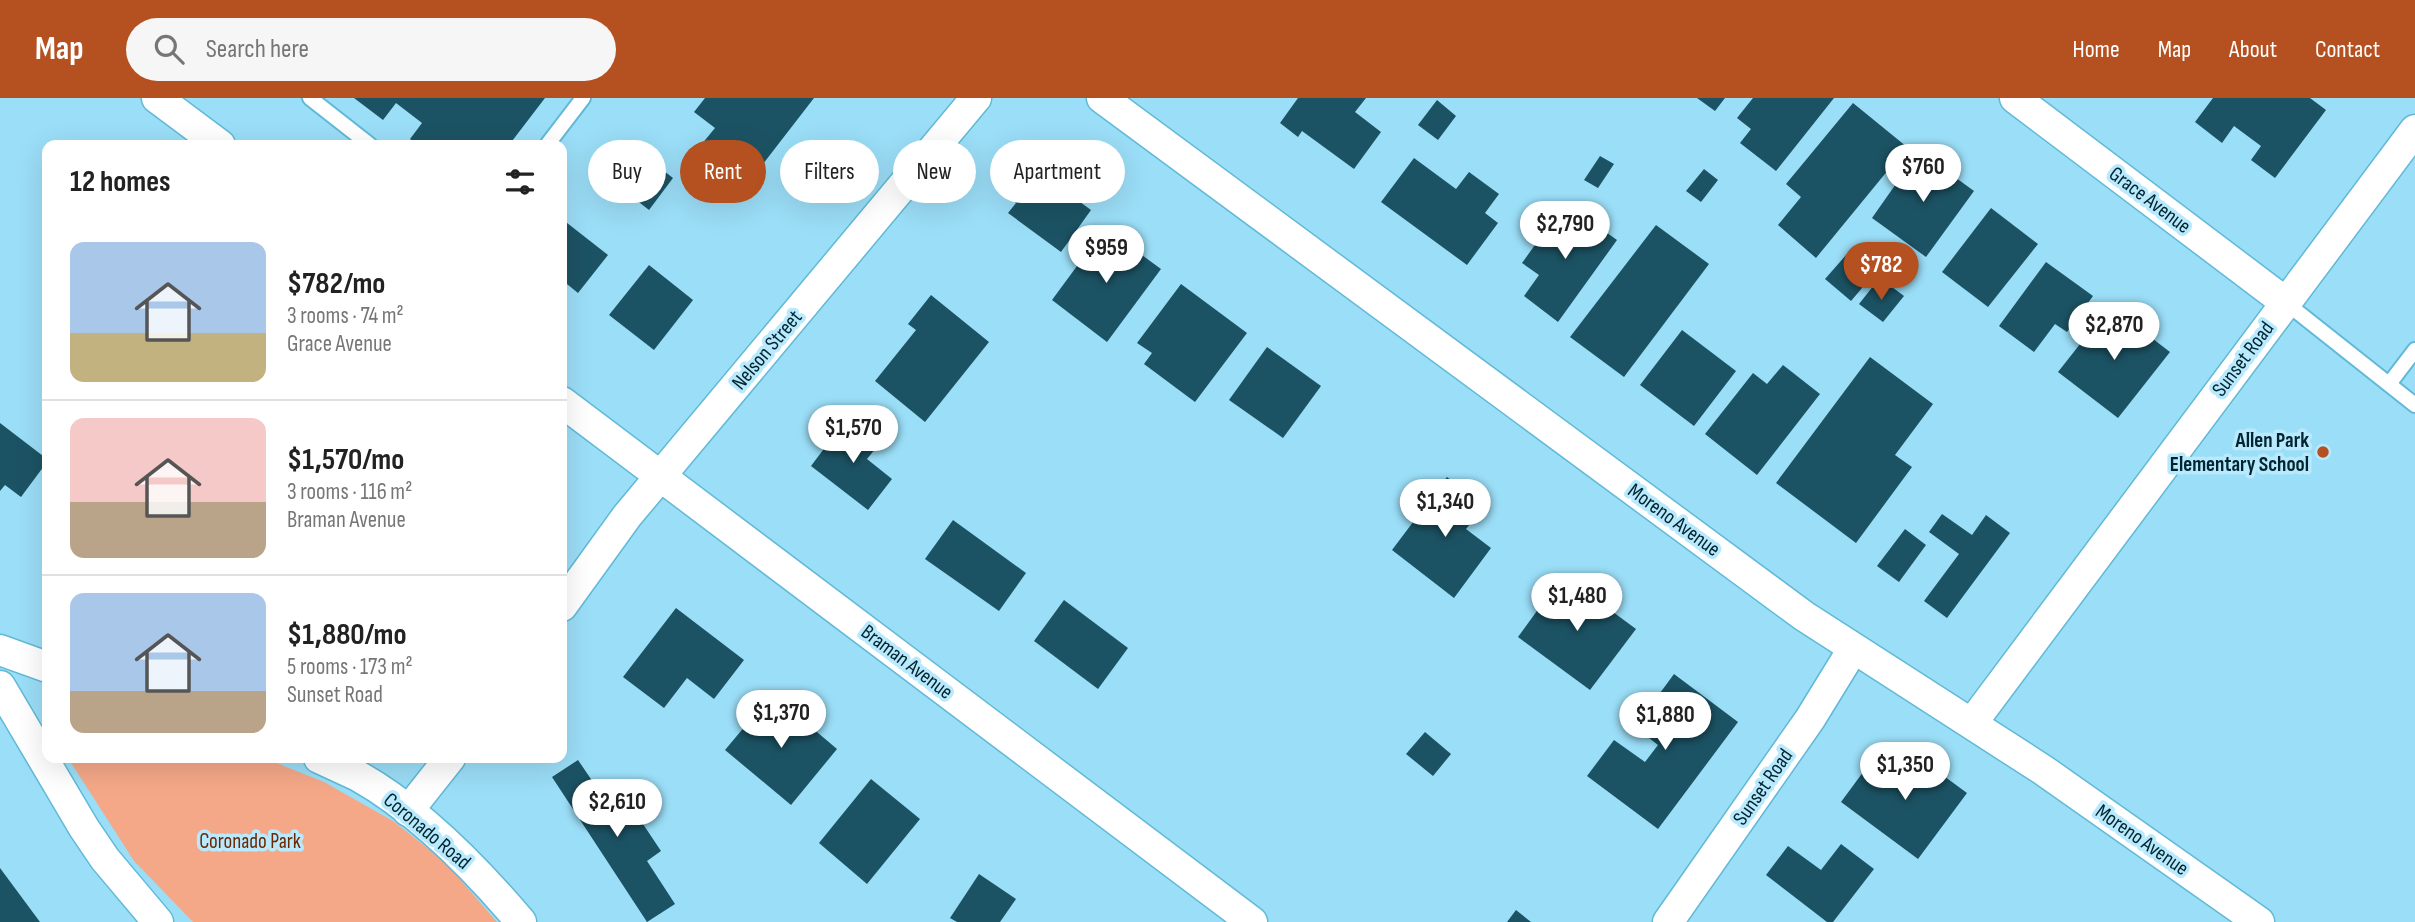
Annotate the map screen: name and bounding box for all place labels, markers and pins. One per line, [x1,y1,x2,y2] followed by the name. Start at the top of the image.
[1882,144,1964,204] pin: $760
[1508,202,1622,261] pin: $2,790
[1065,226,1147,285] pin: $959
[1840,242,1922,302] pin: $782
[2057,302,2171,362] pin: $2,870
[796,406,910,465] pin: $1,570
[2170,428,2309,477] place label: Allen Park Elementary School
[2315,444,2331,460] marker: Allen Park Elementary School
[1388,480,1502,539] pin: $1,340
[1520,574,1634,633] pin: $1,480
[724,690,838,750] pin: $1,370
[1608,692,1722,752] pin: $1,880
[1848,742,1962,802] pin: $1,350
[560,780,674,839] pin: $2,610

